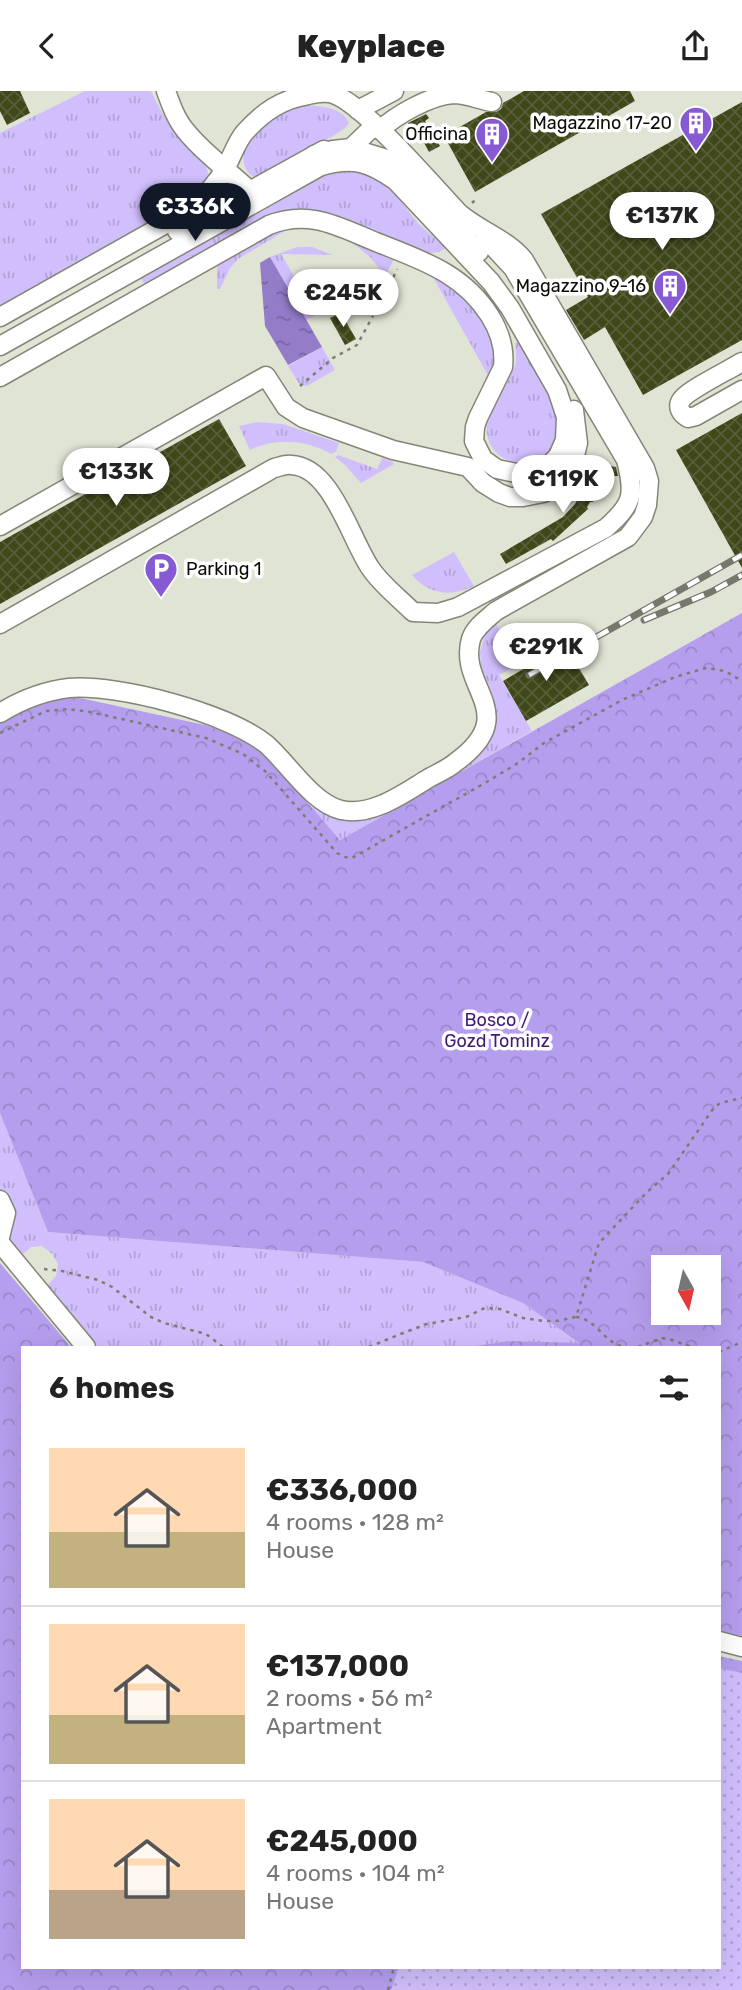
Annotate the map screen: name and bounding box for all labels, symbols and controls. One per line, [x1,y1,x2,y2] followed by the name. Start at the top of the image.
[28,27,66,65] icon: back
[297,27,445,65] text: Keyplace
[676,27,714,65] icon: share
[677,104,715,153] building icon: Magazzino 17-20
[532,112,672,134] place label: Magazzino 17-20
[473,115,511,164] building icon: Officina
[405,123,468,145] place label: Officina
[146,183,244,243] pin: €336K
[156,192,234,220] text: €336K
[613,193,711,252] pin: €137K
[625,201,699,229] text: €137K
[651,267,689,316] building icon: Magazzino 9-16
[294,269,392,329] pin: €245K
[516,275,646,297] place label: Magazzino 9-16
[304,278,382,306] text: €245K
[67,449,165,508] pin: €133K
[514,455,612,515] pin: €119K
[78,457,154,485] text: €133K
[528,464,598,492] text: €119K
[142,550,180,599] parking icon: Parking 1
[186,558,262,580] place label: Parking 1
[497,623,595,683] pin: €291K
[509,632,583,660] text: €291K
[444,1009,550,1052] park label: Bosco / Gozd Tominz
[651,1255,721,1325] north arrow
[651,1255,721,1325] map controls
[655,1369,693,1407] icon: filters
[49,1370,175,1406] text: 6 homes
[266,1472,418,1508] text: €336,000
[105,1476,189,1560] icon: home
[266,1508,444,1536] text: 4 rooms · 128 m²
[266,1536,334,1564] text: House
[266,1648,409,1684] text: €137,000
[105,1652,189,1736] icon: home
[266,1684,433,1712] text: 2 rooms · 56 m²
[266,1712,382,1740] text: Apartment
[266,1823,418,1859] text: €245,000
[105,1827,189,1911] icon: home
[266,1859,445,1887] text: 4 rooms · 104 m²
[266,1887,334,1915] text: House

